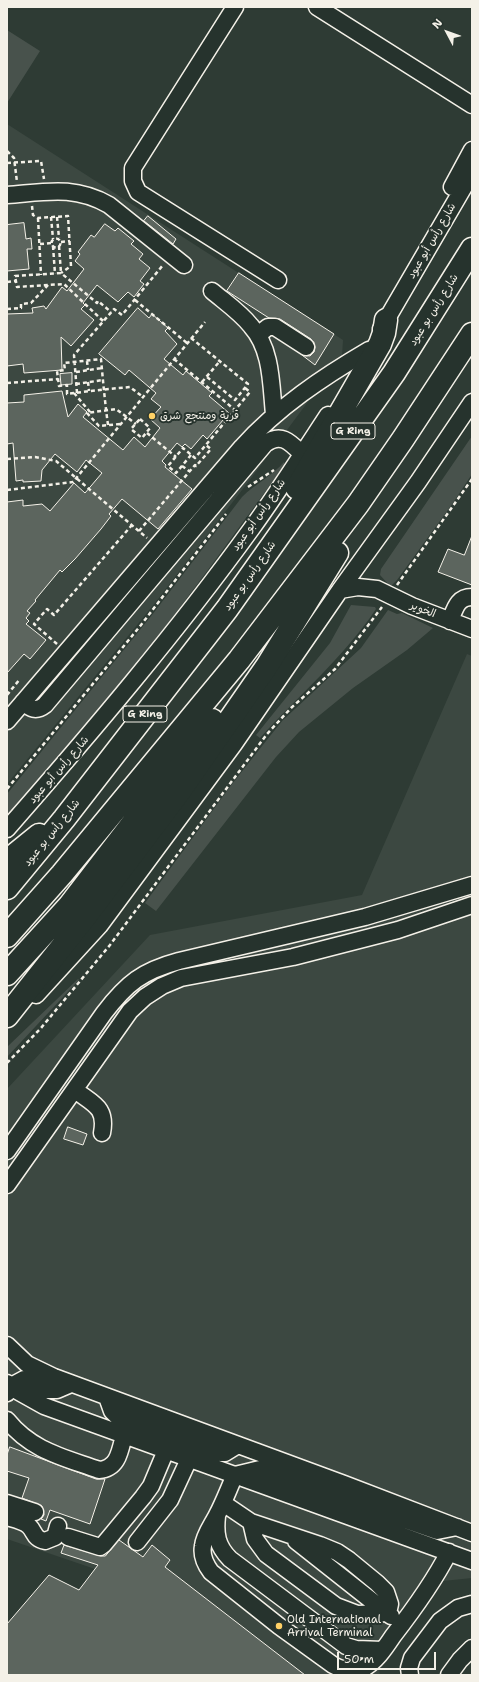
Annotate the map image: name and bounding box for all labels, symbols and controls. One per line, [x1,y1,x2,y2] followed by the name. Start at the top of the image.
[427,12,467,52] north arrow
[429,16,446,32] text: N
[405,201,459,281] street label: شارع رأس أبو عبود
[407,272,461,348] street label: شارع رأس بو عبود
[160,409,239,423] place label: قرية ومنتجع شرق
[147,411,157,421] marker: قرية ومنتجع شرق
[331,423,375,439] road number: G Ring
[229,476,289,554] street label: شارع رأس أبو عبود
[221,539,279,613] street label: شارع رأس بو عبود
[408,599,438,621] street label: الخوير
[123,706,167,722] road number: G Ring
[26,734,92,806] street label: شارع رأس أبو عبود
[21,797,83,869] street label: شارع رأس بو عبود
[287,1613,381,1639] place label: Old International Arrival Terminal
[274,1621,284,1631] marker: Old International Arrival Terminal
[339,1644,438,1670] scale bar
[344,1651,374,1667] text: 50 m

